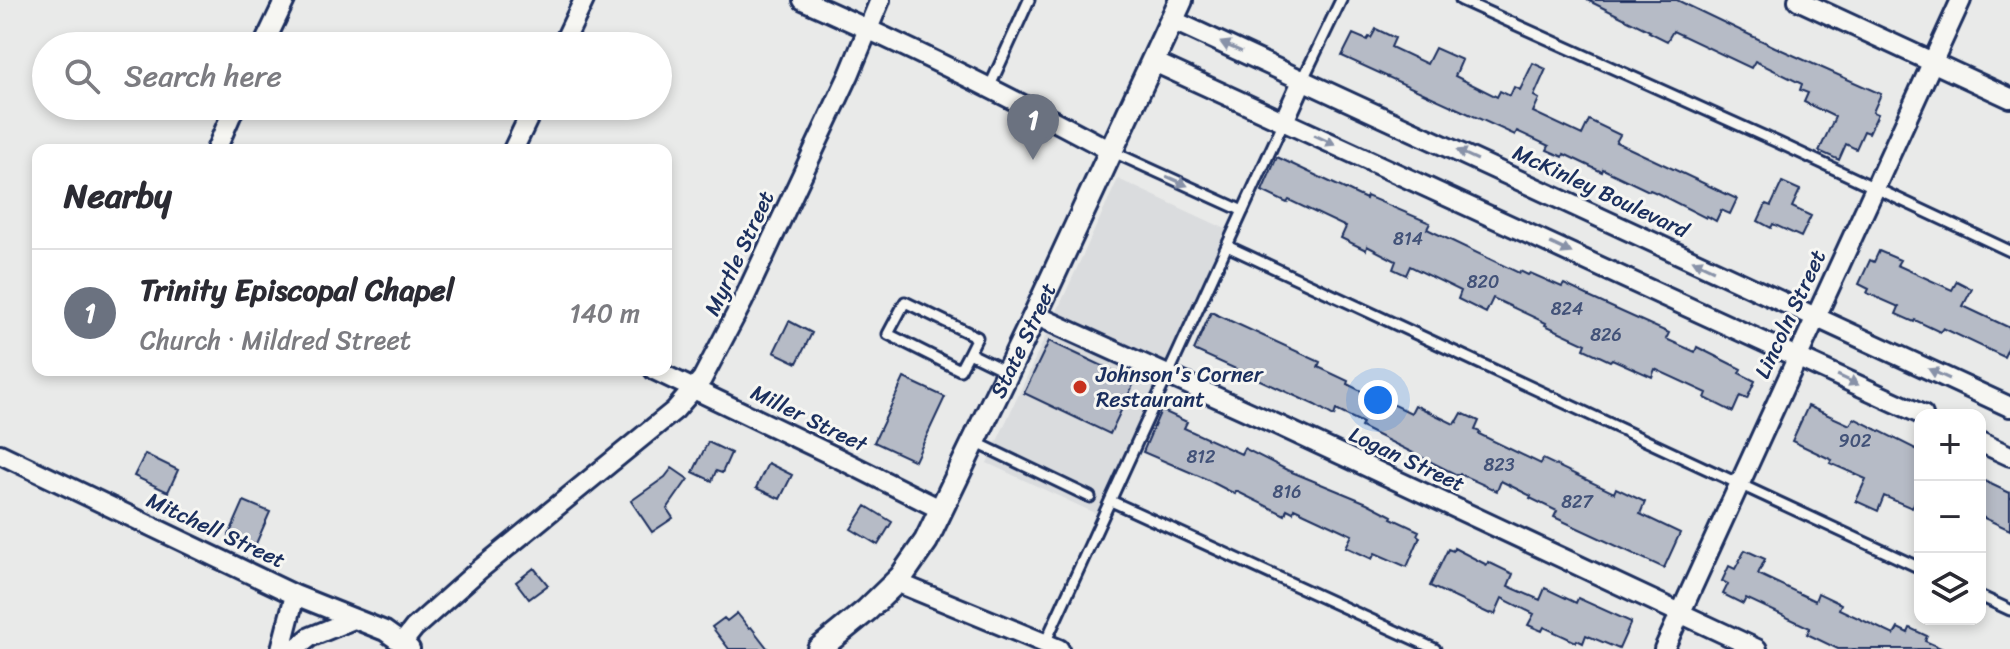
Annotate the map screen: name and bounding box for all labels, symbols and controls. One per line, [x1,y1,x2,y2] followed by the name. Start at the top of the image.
[32,32,672,120] search box
[1220,40,1243,54] one-way arrow
[124,49,282,103] text: Search here
[60,54,104,98] icon: search
[1007,94,1059,160] pin: 1
[1313,133,1337,147] one-way arrow
[1506,133,1697,250] street label: McKinley Boulevard
[1456,149,1479,162] one-way arrow
[64,166,172,226] text: Nearby
[1165,174,1189,188] one-way arrow
[693,183,785,322] street label: Myrtle Street
[1393,223,1423,255] house number: 814
[1550,242,1573,255] one-way arrow
[1743,243,1837,385] street label: Lincoln Street
[1692,258,1715,272] one-way arrow
[140,263,454,317] text: Trinity Episcopal Chapel
[1467,266,1499,298] house number: 820
[978,275,1067,405] street label: State Street
[84,290,96,336] text: 1
[569,290,640,336] text: 140 m
[1551,293,1583,325] house number: 824
[140,317,411,363] text: Church · Mildred Street
[1590,319,1622,351] house number: 826
[1095,355,1265,419] place label: Johnson's Corner Restaurant
[1928,367,1951,381] one-way arrow
[744,373,875,464] street label: Miller Street
[1837,373,1860,387] one-way arrow
[1071,378,1089,396] marker: Johnson's Corner Restaurant
[1358,380,1398,420] your location
[1914,409,1986,625] map controls
[1914,409,1986,481] button: +
[1342,415,1472,503] street label: Logan Street
[1839,425,1871,457] house number: 902
[1187,441,1215,473] house number: 812
[1483,449,1515,481] house number: 823
[1273,476,1301,508] house number: 816
[140,481,292,579] street label: Mitchell Street
[1914,481,1986,553] button: −
[1561,486,1594,518] house number: 827
[1914,553,1986,625] button: layers

